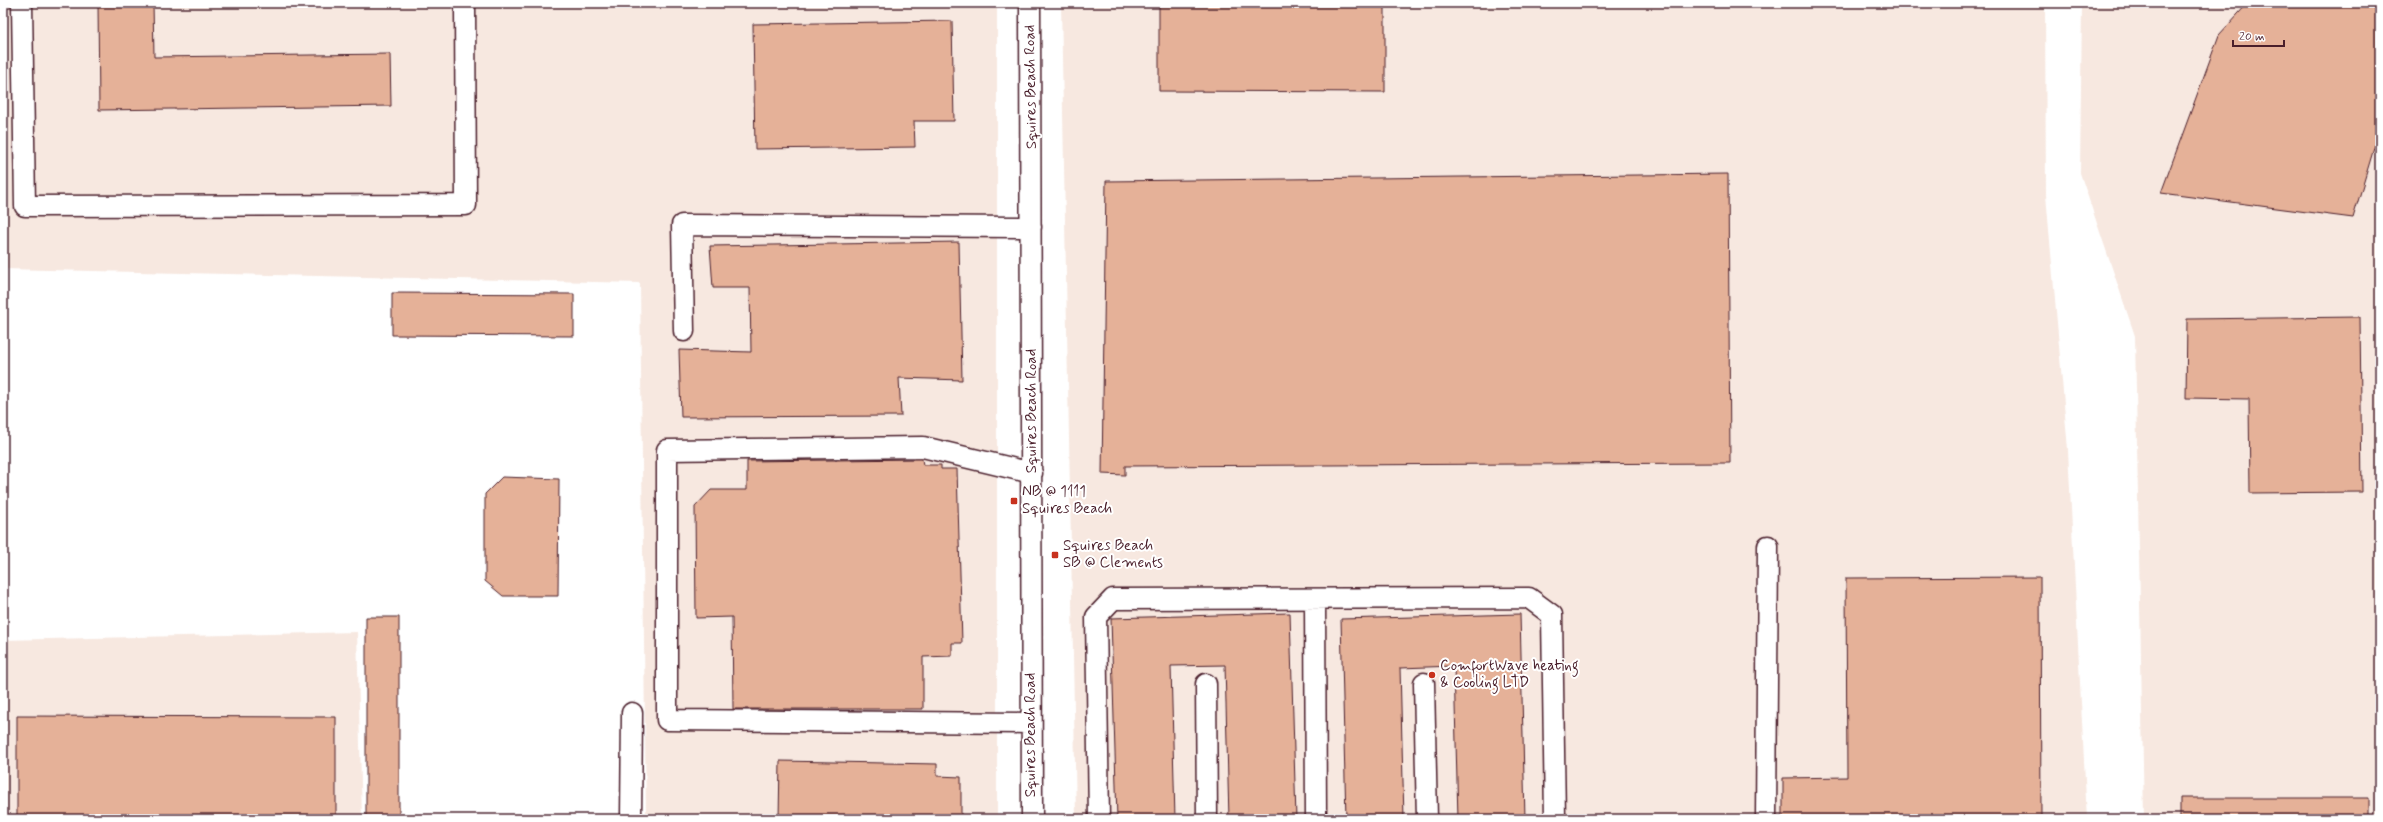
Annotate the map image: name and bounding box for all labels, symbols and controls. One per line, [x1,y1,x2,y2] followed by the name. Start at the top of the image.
[2233,22,2284,48] scale bar
[1020,25,1042,149] street label: Squires Beach Road
[2239,29,2265,45] text: 20 m
[1022,349,1042,473] street label: Squires Beach Road
[1022,482,1113,519] place label: NB @ 1111 Squires Beach
[1009,496,1019,506] marker: NB @ 1111 Squires Beach
[1063,536,1163,573] place label: Squires Beach SB @ Clements
[1050,550,1060,560] marker: Squires Beach SB @ Clements
[1440,656,1579,694] place label: ComfortWave heating & Cooling LTD
[1427,670,1437,680] marker: ComfortWave heating & Cooling LTD
[1021,673,1041,797] street label: Squires Beach Road

